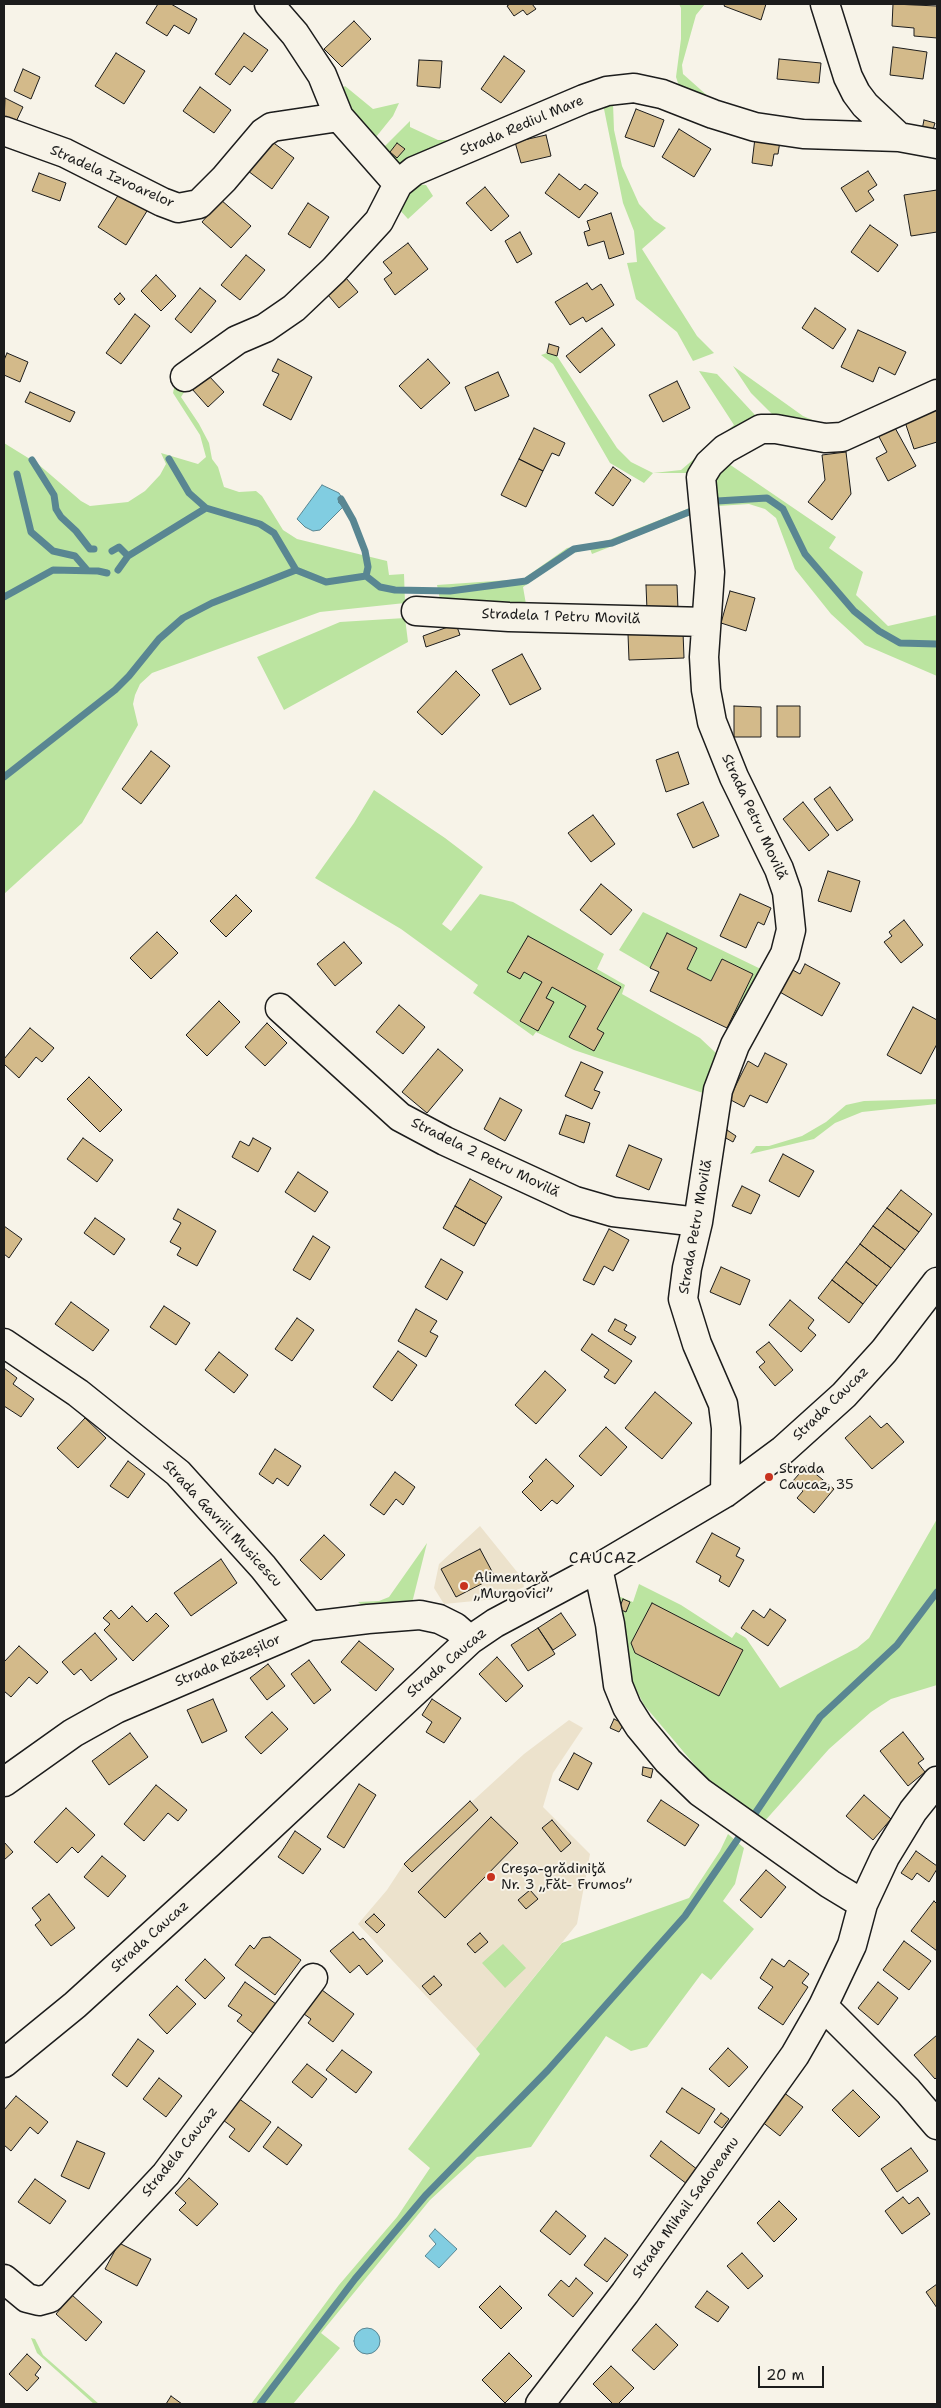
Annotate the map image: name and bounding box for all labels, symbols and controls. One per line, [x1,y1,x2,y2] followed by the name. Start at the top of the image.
[458,92,586,160] street label: Strada Rediul Mare
[47,142,177,212] street label: Stradela Izvoarelor
[481,606,641,628] street label: Stradela 1 Petru Movilă
[718,752,790,882] street label: Strada Petru Movilă
[408,1115,562,1201] street label: Stradela 2 Petru Movilă
[676,1158,716,1296] street label: Strada Petru Movilă
[790,1364,872,1444] street label: Strada Caucaz
[159,1457,285,1591] street label: Strada Gavriil Musicescu
[779,1461,853,1494] place label: Strada Caucaz, 35
[763,1471,775,1483] marker: Strada Caucaz, 35
[568,1549,638,1569] district label: CAUCAZ
[474,1570,553,1602] place label: Alimentară „Murgovici”
[458,1580,470,1592] marker: Alimentară „Murgovici”
[404,1625,490,1701] street label: Strada Caucaz
[172,1631,284,1691] street label: Strada Răzeșilor
[501,1861,632,1894] place label: Creşa-grădiniţă Nr. 3 „Făt- Frumos”
[485,1871,497,1883] marker: Creşa-grădiniţă Nr. 3 „Făt- Frumos”
[108,1898,192,1976] street label: Strada Caucaz
[139,2104,221,2200] street label: Stradela Caucaz
[629,2134,743,2282] street label: Strada Mihail Sadoveanu
[761,2356,827,2388] scale bar
[766,2365,805,2385] text: 20 m

